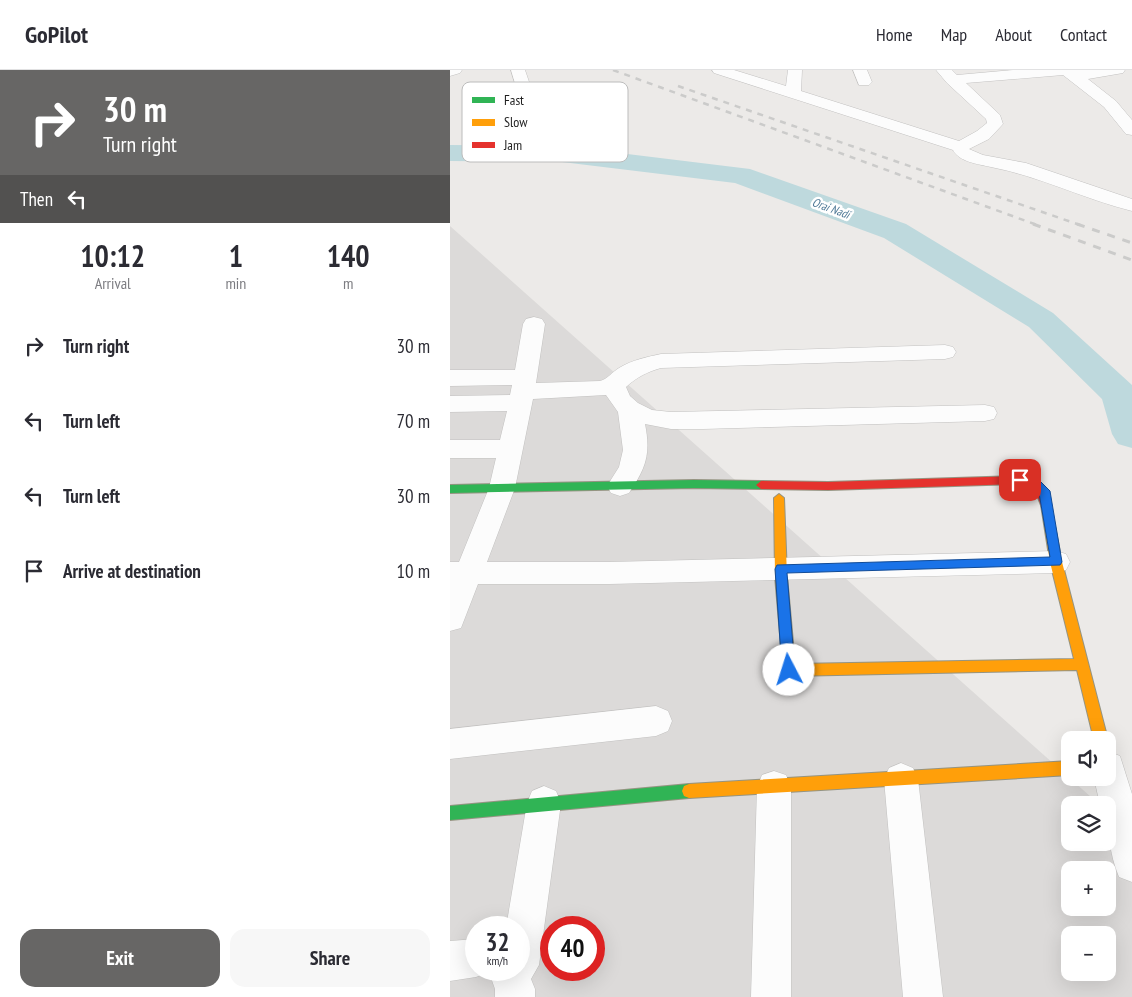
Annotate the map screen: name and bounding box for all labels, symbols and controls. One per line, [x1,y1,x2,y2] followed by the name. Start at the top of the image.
[25,19,88,50] text: GoPilot
[876,23,913,46] text: Home
[941,23,967,46] text: Map
[995,23,1032,46] text: About
[1060,23,1107,46] text: Contact
[462,82,628,162] legend
[103,86,167,132] text: 30 m
[20,90,85,155] icon: right
[504,91,524,109] text: Fast
[504,113,528,131] text: Slow
[103,130,177,158] text: Turn right
[503,136,522,154] text: Jam
[63,185,91,213] icon: left
[20,187,53,211] text: Then
[810,194,853,222] water label: Orai Nadi
[80,236,145,275] text: 10:12
[229,236,243,275] text: 1
[327,236,370,275] text: 140
[95,273,131,293] text: Arrival
[225,273,246,293] text: min
[343,273,353,293] text: m
[20,332,48,360] icon: right
[63,334,129,358] text: Turn right
[397,334,430,358] text: 30 m
[20,407,48,435] icon: left
[63,409,120,433] text: Turn left
[397,409,430,433] text: 70 m
[999,459,1041,501] pin
[1006,466,1034,494] icon: arrive
[20,482,48,510] icon: left
[63,484,120,508] text: Turn left
[397,484,430,508] text: 30 m
[20,557,48,585] icon: arrive
[63,559,201,583] text: Arrive at destination
[397,559,430,583] text: 10 m
[762,643,814,695] position arrow
[1061,731,1116,981] map controls
[1061,731,1116,786] button: sound
[1061,796,1116,851] button: layers
[1061,861,1116,916] button: +
[540,916,605,981] speed limit sign: 40
[486,926,509,958] text: 32
[1061,926,1116,981] button: −
[20,929,220,987] button: Exit
[230,929,430,987] button: Share
[487,953,508,968] text: km/h

